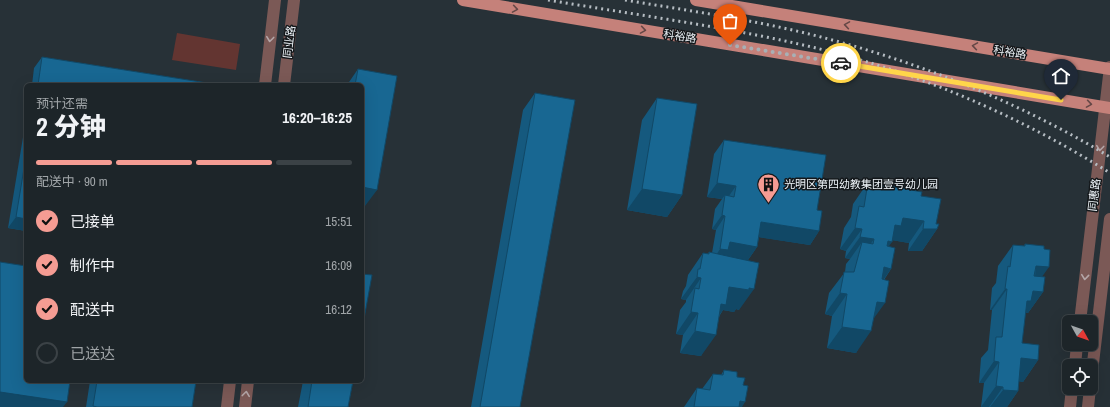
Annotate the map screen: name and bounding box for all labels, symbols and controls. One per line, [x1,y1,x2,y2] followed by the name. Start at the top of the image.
[512,4,518,13] one-way arrow
[713,4,747,45] pin
[719,10,741,32] icon: bag
[844,21,850,30] one-way arrow
[280,25,298,59] street label: 同业路
[640,25,646,34] one-way arrow
[663,27,697,45] street label: 科裕路
[266,36,275,42] one-way arrow
[821,43,861,83] courier
[972,43,978,51] one-way arrow
[993,43,1027,61] street label: 科裕路
[830,52,852,74] icon: car
[1044,59,1078,100] pin
[1050,65,1072,87] icon: home
[36,95,88,112] text: 预计还需
[1086,100,1092,108] one-way arrow
[282,107,352,128] text: 16:20–16:25
[36,109,106,144] text: 2 分钟
[1096,145,1105,151] one-way arrow
[755,171,781,204] building icon: 光明区第四幼教集团壹号幼儿园
[36,173,108,190] text: 配送中 · 90 m
[784,177,938,191] place label: 光明区第四幼教集团壹号幼儿园
[1085,178,1103,212] street label: 同惠路
[36,210,58,232] icon: check
[70,211,115,232] text: 已接单
[325,213,352,230] text: 15:51
[36,254,58,276] icon: check
[70,255,115,276] text: 制作中
[325,257,352,274] text: 16:09
[1081,274,1090,280] one-way arrow
[36,298,58,320] icon: check
[70,299,115,320] text: 配送中
[325,301,352,318] text: 16:12
[1062,315,1098,351] north arrow
[1062,315,1098,395] map controls
[70,343,115,364] text: 已送达
[1062,359,1098,395] button: locate
[242,391,251,397] one-way arrow

